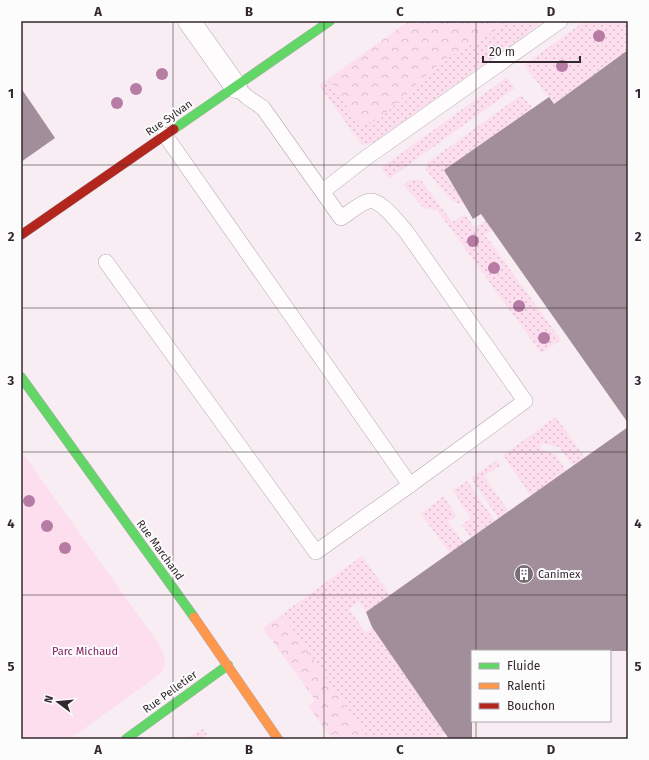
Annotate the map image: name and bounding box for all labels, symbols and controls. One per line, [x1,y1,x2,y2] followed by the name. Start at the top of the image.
[93,4,102,19] text: A
[245,4,253,19] text: B
[396,4,404,19] text: C
[547,4,556,19] text: D
[483,38,580,64] scale bar
[489,45,515,59] text: 20 m
[8,86,14,101] text: 1
[635,86,641,101] text: 1
[143,97,195,139] street label: Rue Sylvan
[8,229,15,244] text: 2
[635,229,642,244] text: 2
[7,373,15,388] text: 3
[634,373,642,388] text: 3
[7,516,15,531] text: 4
[634,516,642,531] text: 4
[134,517,186,583] street label: Rue Marchand
[513,563,535,585] building icon: Canimex
[538,568,581,581] place label: Canimex
[52,645,118,658] park label: Parc Michaud
[471,650,611,722] legend
[8,659,15,674] text: 5
[507,659,540,673] text: Fluide
[635,659,642,674] text: 5
[140,668,200,716] street label: Rue Pelletier
[507,679,545,693] text: Ralenti
[38,682,78,722] north arrow
[42,694,56,705] text: N
[507,699,555,713] text: Bouchon
[93,742,102,757] text: A
[245,742,253,757] text: B
[396,742,404,757] text: C
[547,742,556,757] text: D

